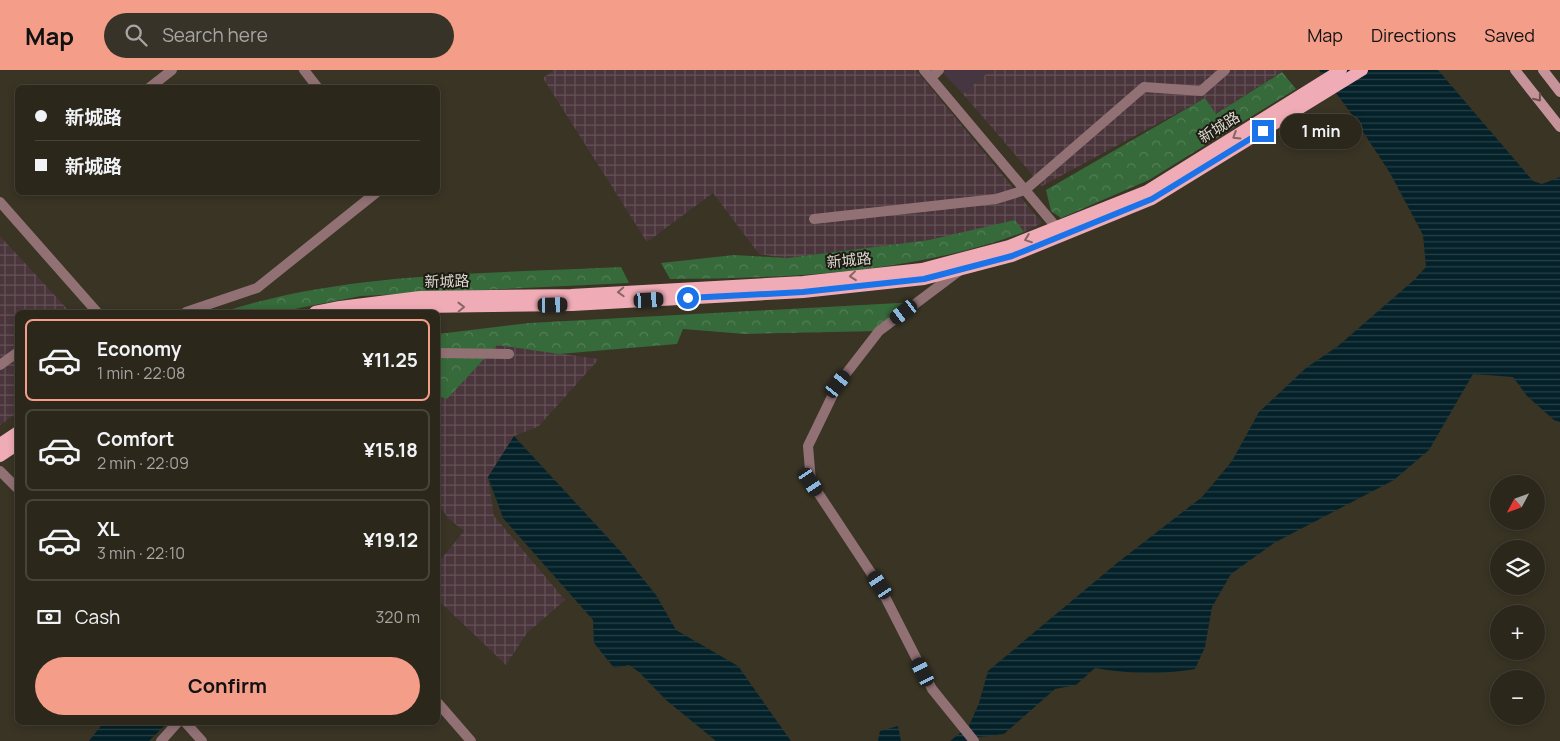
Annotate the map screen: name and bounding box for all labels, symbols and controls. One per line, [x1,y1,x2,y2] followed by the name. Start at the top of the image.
[104,13,454,58] search box
[25,19,74,52] text: Map
[122,21,150,49] icon: search
[162,22,268,48] text: Search here
[1307,23,1343,47] text: Map
[1371,23,1456,47] text: Directions
[1484,23,1535,47] text: Saved
[1532,92,1540,101] one-way arrow
[65,104,122,130] text: 新城路
[1194,106,1244,148] street label: 新城路
[1280,114,1363,148] callout: 1 min
[1252,120,1274,142] route end
[1301,120,1341,142] text: 1 min
[1232,129,1241,139] one-way arrow
[65,153,122,179] text: 新城路
[1024,233,1033,243] one-way arrow
[826,247,872,273] street label: 新城路
[424,270,470,292] street label: 新城路
[849,270,857,281] one-way arrow
[617,286,625,297] one-way arrow
[677,287,699,309] route start
[633,292,664,308] car
[537,297,568,313] car
[887,297,920,327] car
[457,301,465,312] one-way arrow
[97,336,181,362] text: Economy
[37,338,82,383] icon: car
[362,347,418,373] text: ¥11.25
[97,362,185,384] text: 1 min · 22:08
[822,368,853,400] car
[97,426,174,452] text: Comfort
[37,428,82,473] icon: car
[363,437,418,463] text: ¥15.18
[97,452,189,474] text: 2 min · 22:09
[796,465,825,499] car
[1490,475,1545,530] north arrow
[1490,475,1545,725] map controls
[97,516,120,542] text: XL
[37,518,82,563] icon: car
[363,527,418,553] text: ¥19.12
[1490,540,1545,595] button: layers
[97,542,185,564] text: 3 min · 22:10
[865,568,894,602] car
[35,603,63,631] icon: cash
[75,604,120,630] text: Cash
[1490,605,1545,660] button: +
[376,606,420,628] text: 320 m
[909,655,936,689] car
[35,657,420,715] button: Confirm
[1490,670,1545,725] button: −

